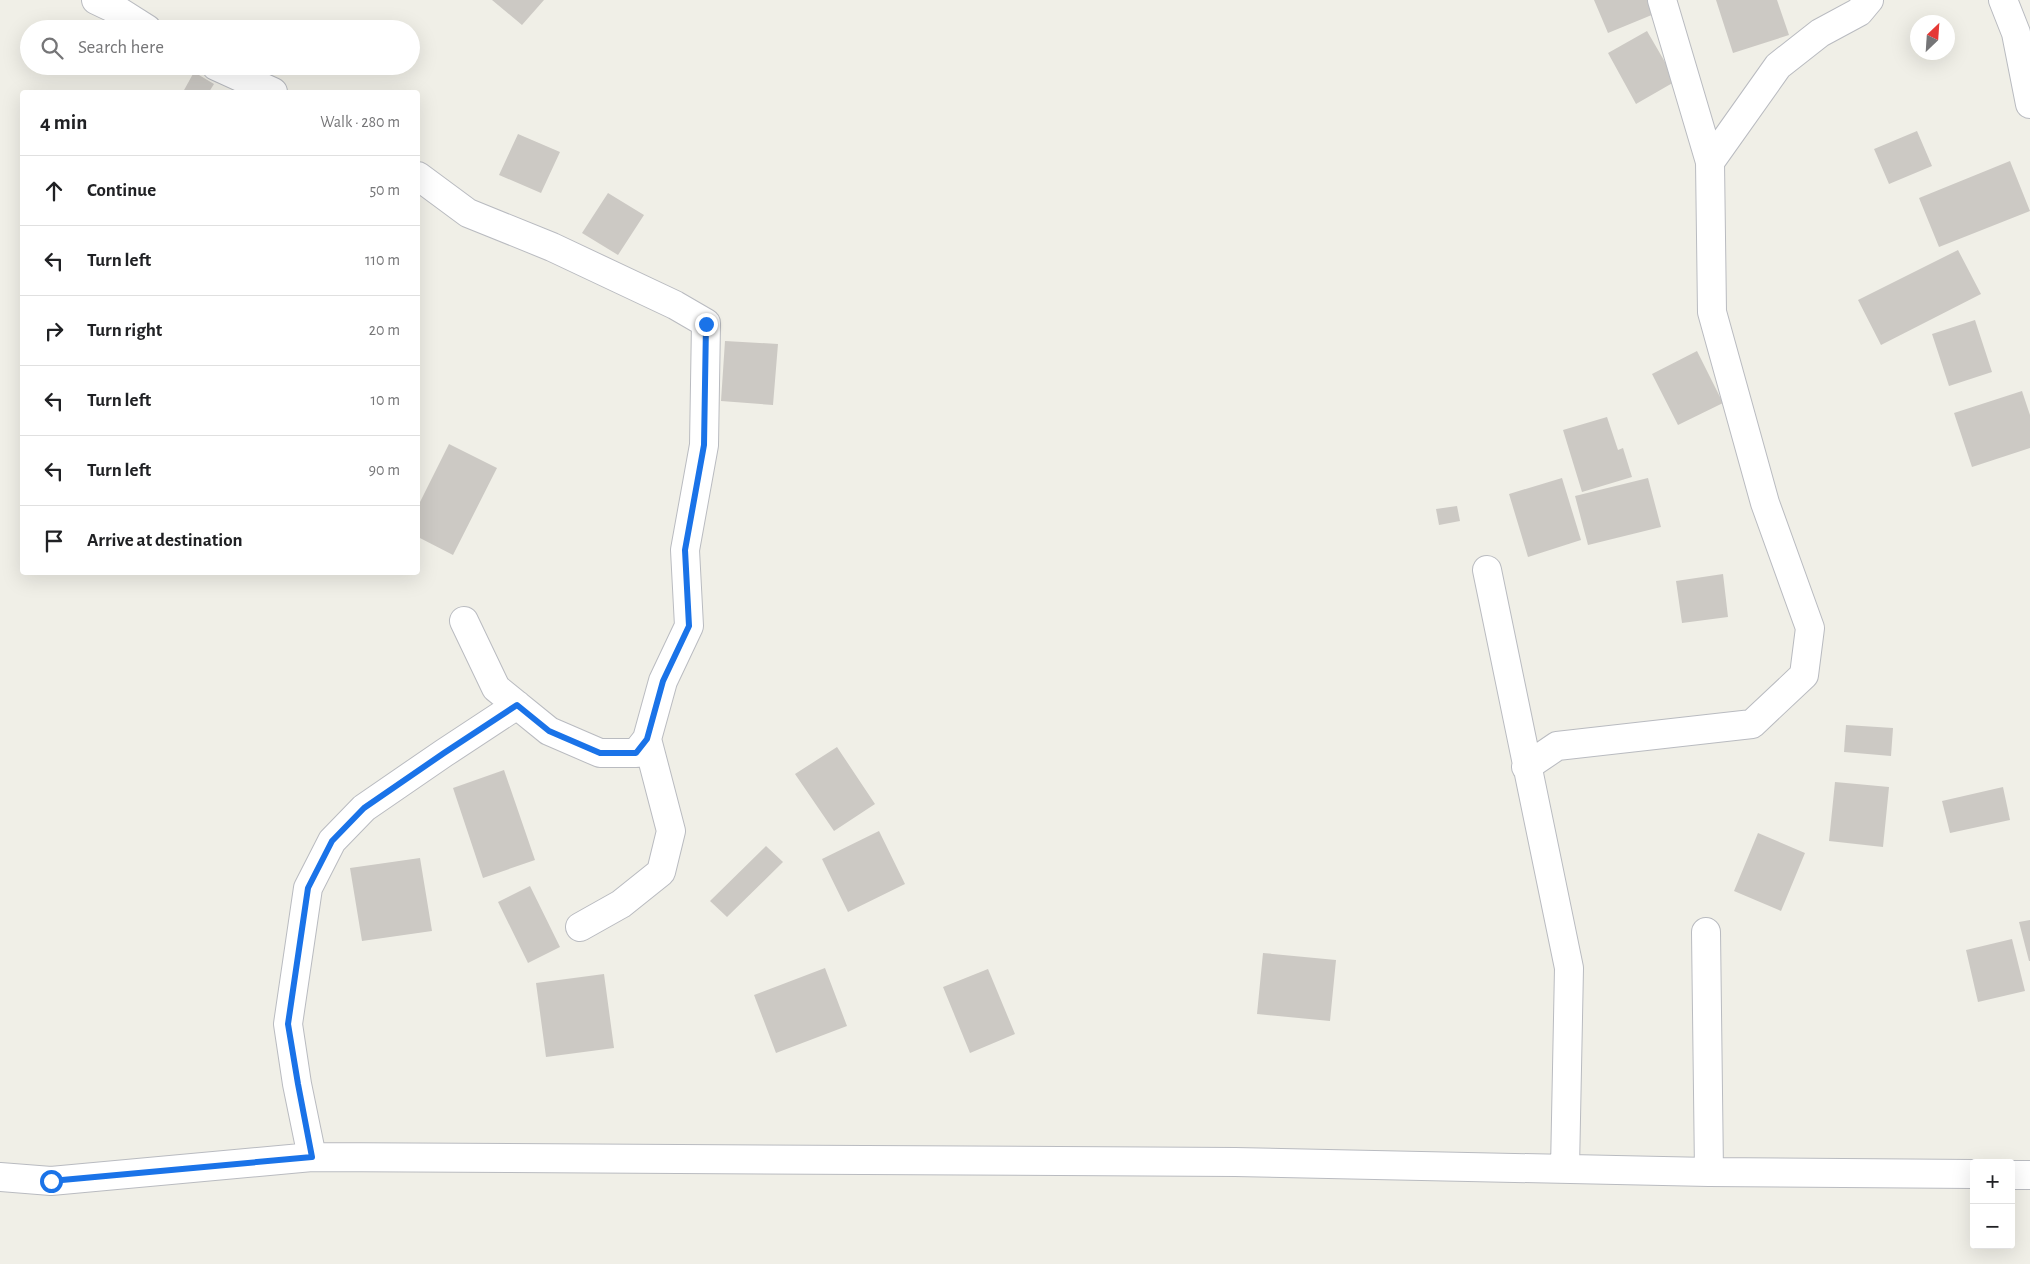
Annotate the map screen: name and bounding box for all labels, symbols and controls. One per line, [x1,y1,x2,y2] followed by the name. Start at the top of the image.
[1910,15,1955,60] north arrow
[20,20,420,75] search box
[38,34,66,62] icon: search
[78,38,164,57] text: Search here
[40,112,87,133] text: 4 min
[320,114,400,130] text: Walk · 280 m
[40,177,68,205] icon: ahead
[87,181,156,200] text: Continue
[369,182,400,198] text: 50 m
[40,247,68,275] icon: left
[87,251,151,270] text: Turn left
[365,252,400,268] text: 110 m
[695,313,718,336] route end
[40,317,68,345] icon: right
[87,321,162,340] text: Turn right
[369,322,400,338] text: 20 m
[40,387,68,415] icon: left
[87,391,151,410] text: Turn left
[371,392,400,408] text: 10 m
[40,457,68,485] icon: left
[87,461,151,480] text: Turn left
[369,462,400,478] text: 90 m
[40,527,68,555] icon: arrive
[87,531,243,550] text: Arrive at destination
[1970,1159,2015,1249] map controls
[1970,1159,2015,1204] button: +
[40,1170,63,1193] route start
[1970,1204,2015,1249] button: −

